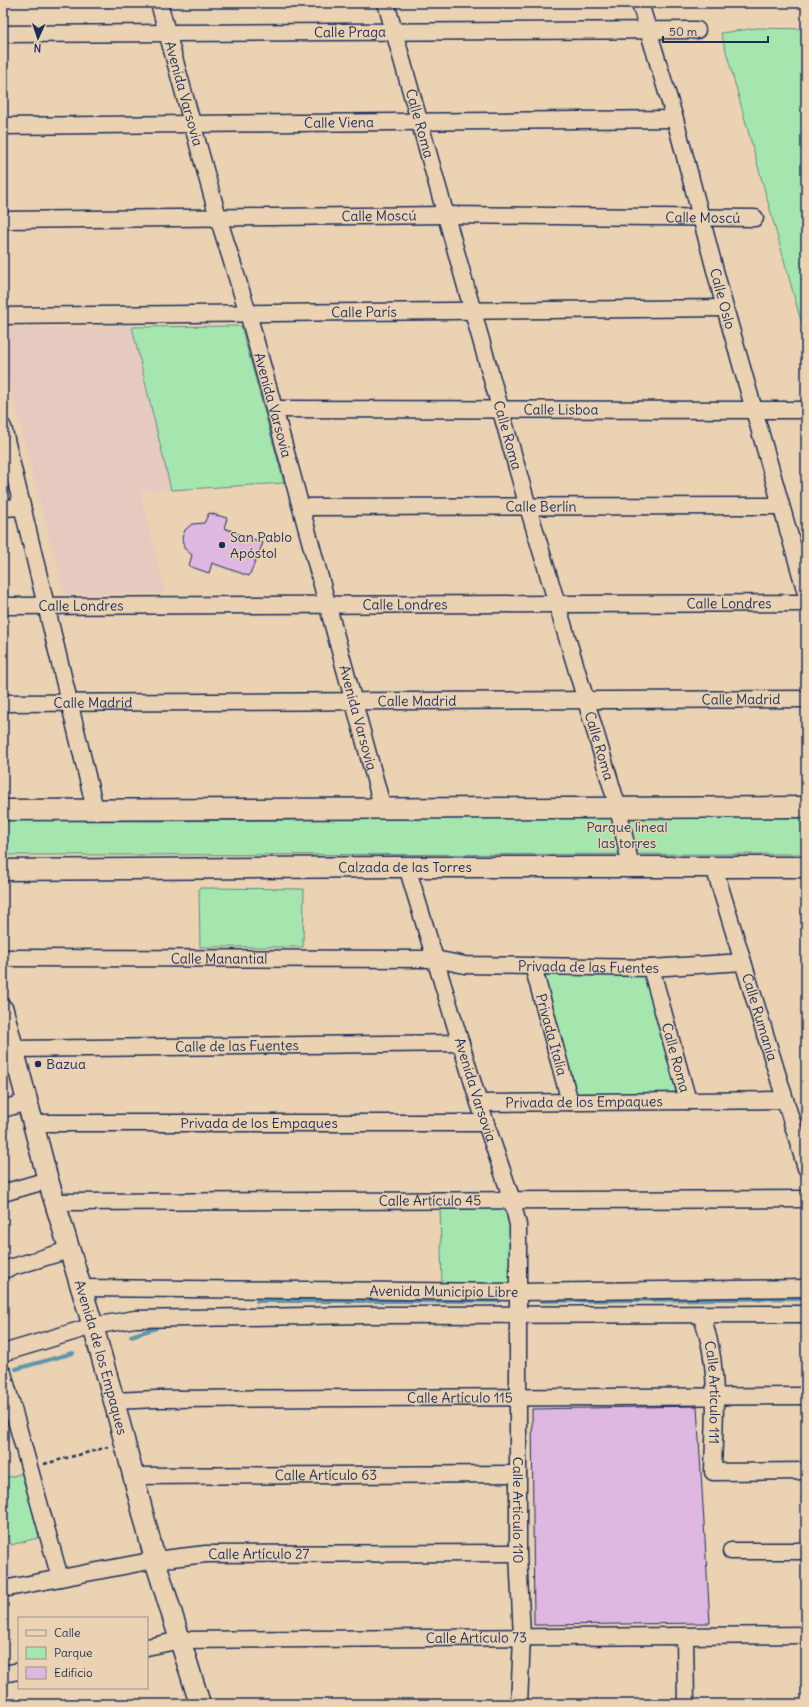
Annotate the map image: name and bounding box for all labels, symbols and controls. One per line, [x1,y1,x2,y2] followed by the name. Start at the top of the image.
[18,18,58,58] north arrow
[663,18,768,44] scale bar
[314,23,386,41] street label: Calle Praga
[669,24,698,39] text: 50 m
[161,39,207,148] street label: Avenida Varsovia
[33,41,42,55] text: N
[402,87,438,160] street label: Calle Roma
[304,113,374,132] street label: Calle Viena
[341,206,417,225] street label: Calle Moscú
[665,208,741,227] street label: Calle Moscú
[706,266,740,331] street label: Calle Oslo
[331,303,397,321] street label: Calle París
[250,351,296,460] street label: Avenida Varsovia
[489,398,526,472] street label: Calle Roma
[523,400,599,419] street label: Calle Lisboa
[505,497,577,516] street label: Calle Berlín
[230,528,292,562] place label: San Pablo Apóstol
[217,540,227,550] marker: San Pablo Apóstol
[686,594,772,612] street label: Calle Londres
[362,595,448,614] street label: Calle Londres
[38,597,124,615] street label: Calle Londres
[335,663,381,772] street label: Avenida Varsovia
[702,690,780,709] street label: Calle Madrid
[378,692,456,710] street label: Calle Madrid
[54,693,132,712] street label: Calle Madrid
[581,709,618,783] street label: Calle Roma
[586,818,668,852] park label: Parque lineal las torres
[338,858,472,876] street label: Calzada de las Torres
[171,949,267,968] street label: Calle Manantial
[518,957,659,977] street label: Privada de las Fuentes
[738,971,782,1063] street label: Calle Rumania
[532,991,571,1078] street label: Privada Italia
[658,1021,694,1094] street label: Calle Roma
[175,1036,299,1056] street label: Calle de las Fuentes
[451,1036,501,1144] street label: Avenida Varsovia
[46,1055,86,1073] place label: Bazua
[33,1059,43,1069] marker: Bazua
[505,1092,663,1112] street label: Privada de los Empaques
[180,1114,338,1132] street label: Privada de los Empaques
[379,1191,481,1210] street label: Calle Artículo 45
[70,1278,131,1437] street label: Avenida de los Empaques
[370,1282,518,1301] street label: Avenida Municipio Libre
[700,1339,724,1444] street label: Calle Artículo 111
[407,1388,513,1407] street label: Calle Artículo 115
[509,1457,527,1564] street label: Calle Artículo 110
[275,1466,377,1484] street label: Calle Artículo 63
[208,1545,310,1563] street label: Calle Artículo 27
[18,1617,148,1689] legend
[54,1625,81,1640] text: Calle
[426,1628,527,1647] street label: Calle Artículo 73
[54,1645,93,1660] text: Parque
[54,1665,93,1680] text: Edificio

